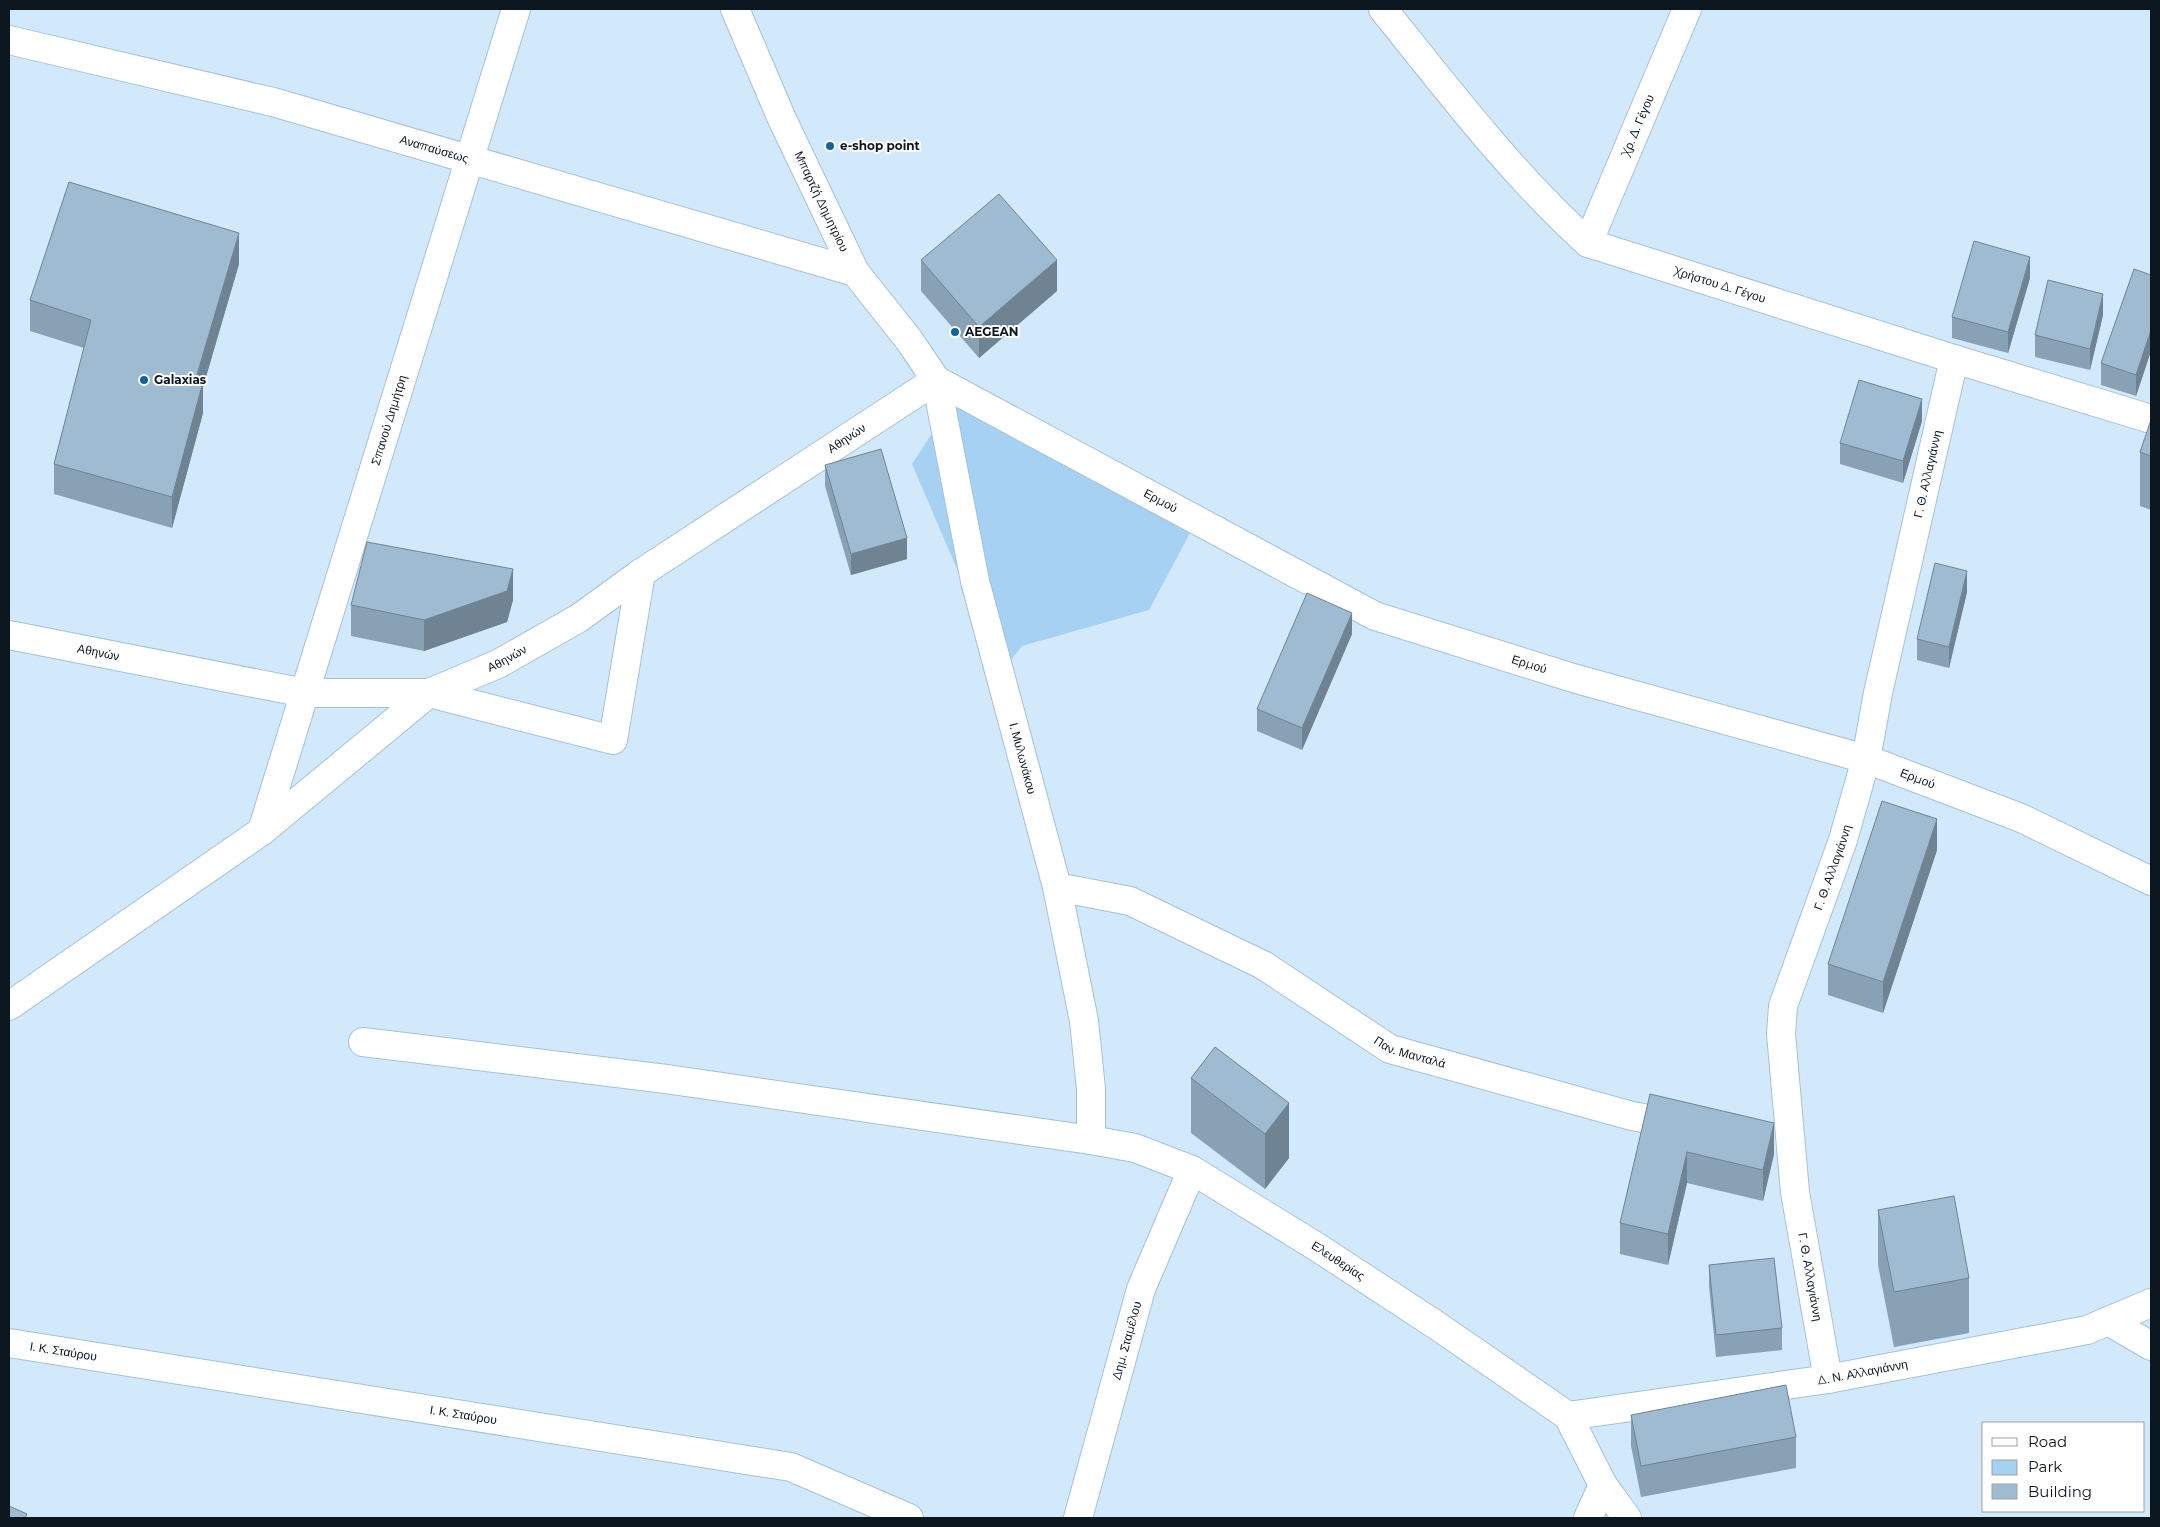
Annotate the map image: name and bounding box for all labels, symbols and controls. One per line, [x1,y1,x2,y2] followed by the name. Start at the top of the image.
[1617,92,1657,160] street label: Χρ. Δ. Γέγου
[398,131,471,166] street label: Αναπαύσεως
[840,138,921,153] place label: e-shop point
[824,140,836,152] marker: e-shop point
[791,149,852,254] street label: Μπαρτζή Δημητρίου
[1671,262,1768,306] street label: Χρήστου Δ. Γέγου
[964,324,1018,339] place label: AEGEAN
[949,326,961,338] marker: AEGEAN
[154,372,207,387] place label: Galaxias
[367,373,409,467] street label: Σπανού Δημήτρη
[138,374,150,386] marker: Galaxias
[824,420,868,456] street label: Αθηνών
[1910,428,1945,519] street label: Γ. Θ. Αλλαγιάννη
[1141,485,1180,515] street label: Ερμού
[76,641,121,663] street label: Αθηνών
[485,641,529,675] street label: Αθηνών
[1510,651,1549,676] street label: Ερμού
[1006,721,1040,796] street label: Ι. Μυλωνάκου
[1898,765,1937,792] street label: Ερμού
[1810,823,1854,912] street label: Γ. Θ. Αλλαγιάννη
[1371,1033,1448,1071] street label: Παν. Μανταλά
[1795,1232,1826,1322] street label: Γ. Θ. Αλλαγιάννη
[1309,1237,1368,1283] street label: Ελευθερίας
[1108,1300,1144,1381] street label: Δημ. Σταμέλου
[29,1338,98,1364] street label: Ι. Κ. Σταύρου
[1817,1356,1909,1387] street label: Δ. Ν. Αλλαγιάννη
[429,1402,498,1427] street label: Ι. Κ. Σταύρου
[1982,1422,2145,1512] legend
[2028,1432,2067,1451] text: Road
[2028,1457,2062,1476] text: Park
[2028,1482,2092,1501] text: Building

